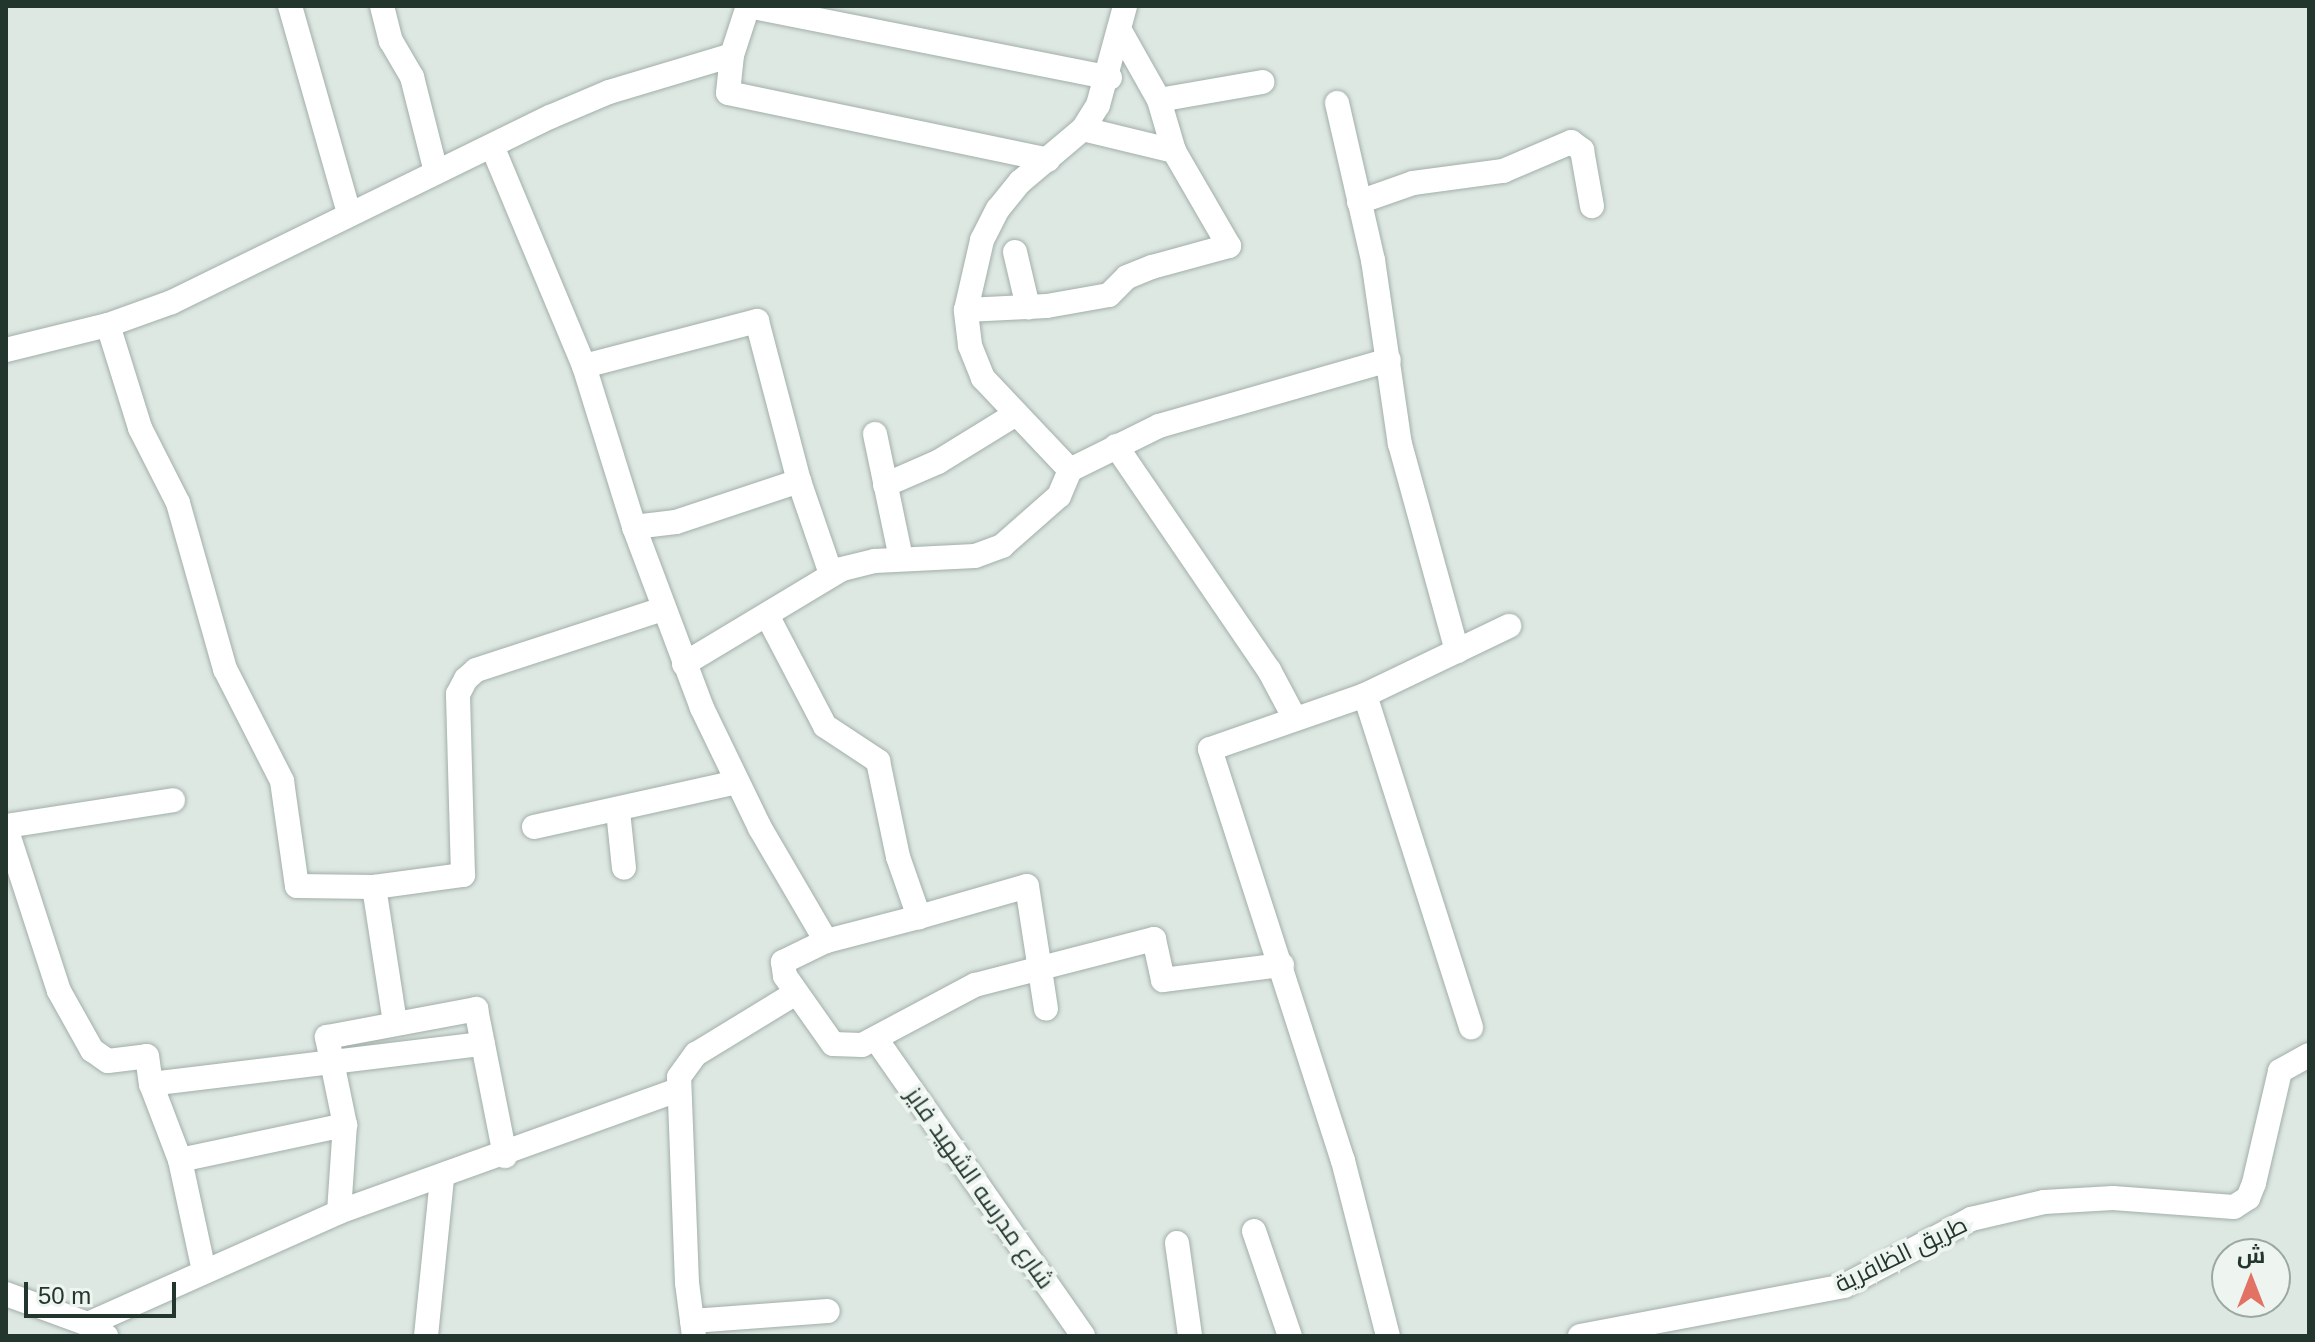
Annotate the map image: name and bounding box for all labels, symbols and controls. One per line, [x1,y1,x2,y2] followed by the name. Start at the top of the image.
[900,1082,1060,1294] street label: شارع مدرسه الشهيد فايز
[1830,1210,1972,1298] street label: طريق الظافرية
[2211,1238,2291,1318] north arrow
[2237,1243,2265,1268] text: ش
[28,1266,180,1316] scale bar
[38,1282,91,1309] text: 50 m

